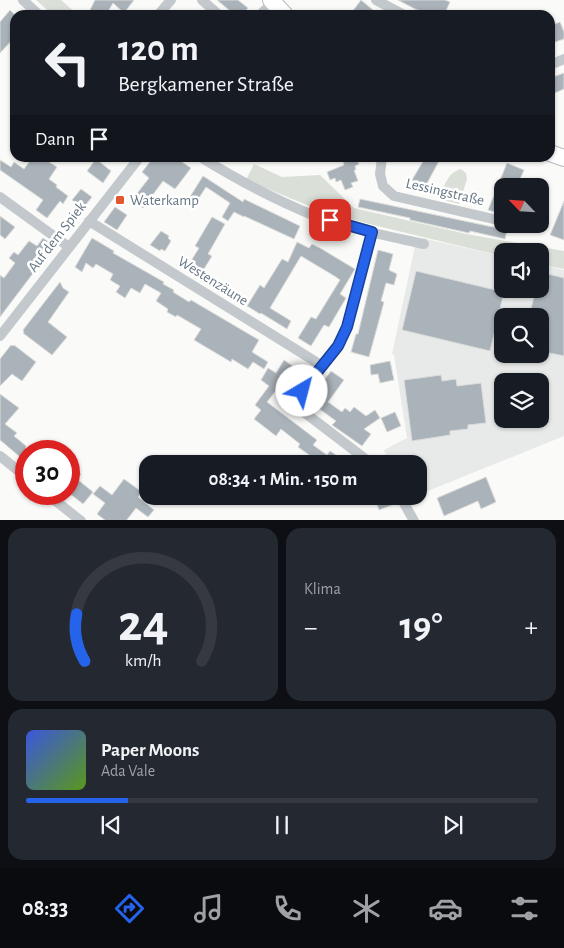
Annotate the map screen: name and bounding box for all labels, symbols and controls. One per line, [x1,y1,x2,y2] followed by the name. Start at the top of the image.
[35,30,100,95] icon: left
[118,32,199,67] text: 120 m
[118,73,294,95] text: Bergkamener Straße
[85,125,113,153] icon: arrive
[35,130,75,149] text: Dann
[404,176,486,208] street label: Lessingstraße
[494,178,549,232] north arrow
[494,178,549,428] map controls
[130,193,199,208] place label: Waterkamp
[114,194,126,206] marker: Waterkamp
[25,199,89,275] street label: Auf dem Spiek
[309,199,351,241] pin
[316,206,344,234] icon: arrive
[494,243,549,298] button: sound
[175,254,251,309] street label: Westenzäune
[494,308,549,363] button: search
[275,364,327,416] position arrow
[494,373,549,428] button: layers
[15,440,80,505] speed limit sign: 30
[209,470,357,489] text: 08:34 · 1 Min. · 150 m
[304,581,341,597] text: Klima
[118,598,168,650] text: 24
[399,608,443,646] text: 19°
[304,614,317,642] text: −
[525,614,538,642] text: +
[125,652,161,670] text: km/h
[101,741,199,760] text: Paper Moons
[101,763,155,779] text: Ada Vale
[97,811,125,839] icon: previous
[268,811,296,839] icon: pause
[439,811,467,839] icon: next
[112,891,147,926] icon: directions
[191,891,226,926] icon: music
[270,891,305,926] icon: phone
[349,891,384,926] icon: climate
[428,891,463,926] icon: car
[507,891,542,926] icon: filters
[22,897,68,919] text: 08:33

